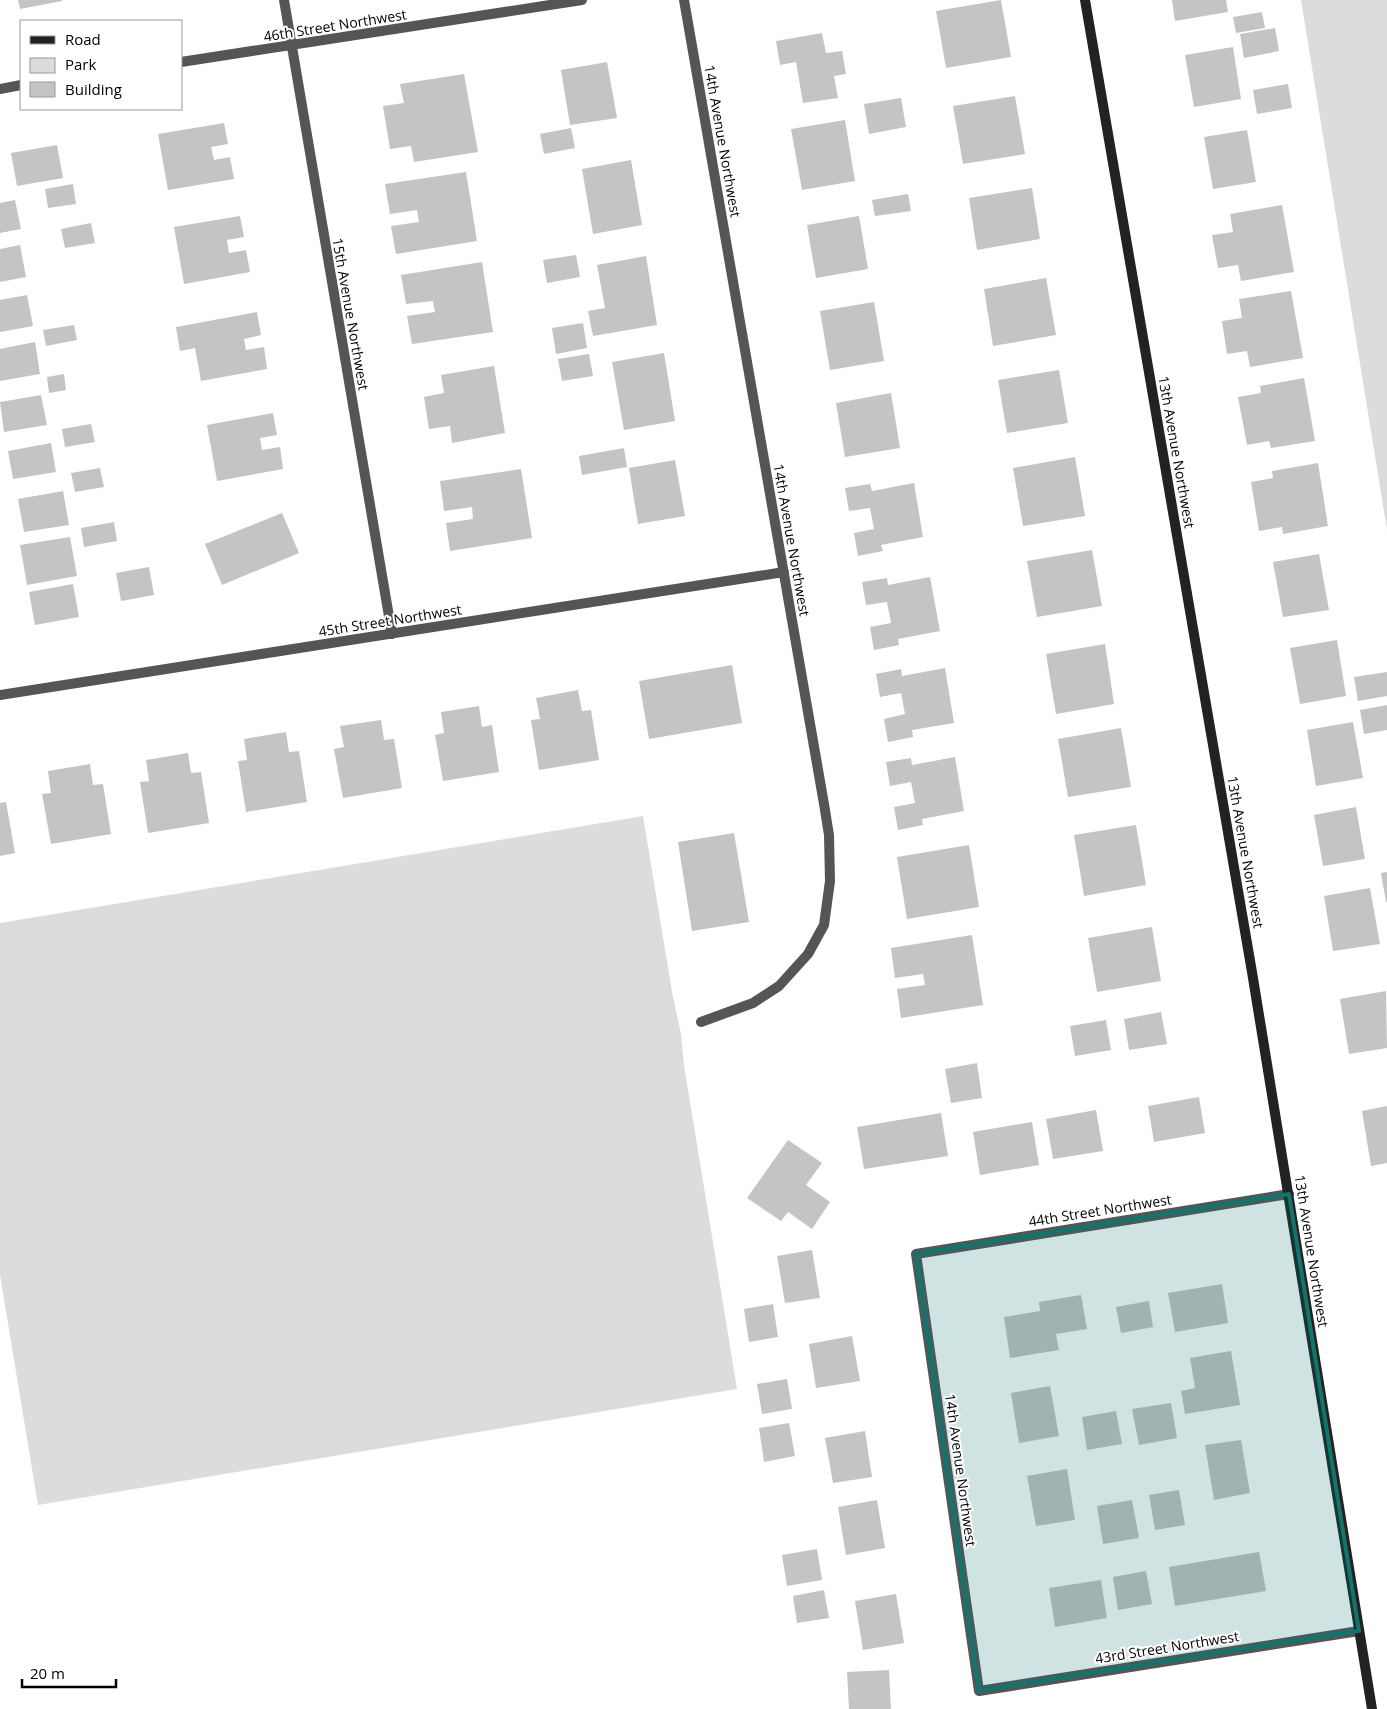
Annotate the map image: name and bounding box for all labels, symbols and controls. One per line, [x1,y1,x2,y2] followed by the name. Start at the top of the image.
[262,4,408,46] street label: 46th Street Northwest
[20,20,182,110] legend
[65,29,101,49] text: Road
[65,54,96,74] text: Park
[700,63,746,219] street label: 14th Avenue Northwest
[65,79,122,99] text: Building
[328,236,374,392] street label: 15th Avenue Northwest
[1154,374,1200,530] street label: 13th Avenue Northwest
[769,462,815,618] street label: 14th Avenue Northwest
[317,599,463,641] street label: 45th Street Northwest
[1223,774,1269,930] street label: 13th Avenue Northwest
[1291,1173,1333,1329] street label: 13th Avenue Northwest
[1027,1189,1173,1231] street label: 44th Street Northwest
[941,1392,981,1548] street label: 14th Avenue Northwest
[1094,1626,1240,1668] street label: 43rd Street Northwest
[22,1656,116,1688] scale bar
[30,1663,65,1683] text: 20 m

